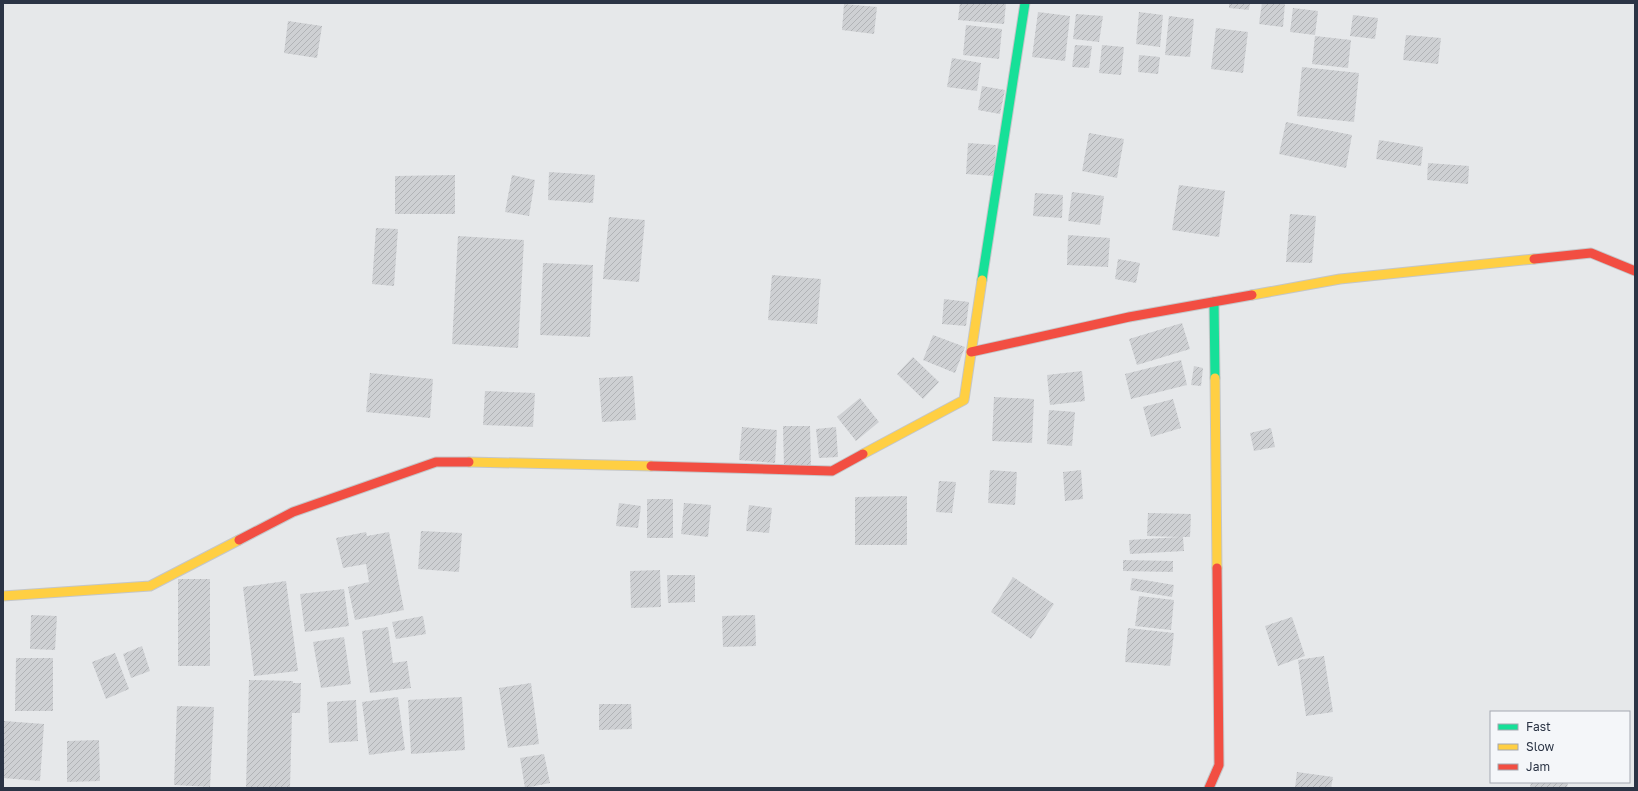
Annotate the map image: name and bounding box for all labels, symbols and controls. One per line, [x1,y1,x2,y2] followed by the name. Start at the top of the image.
[1490,711,1630,783] legend
[1526,719,1551,734] text: Fast
[1526,739,1554,754] text: Slow
[1526,759,1550,774] text: Jam

